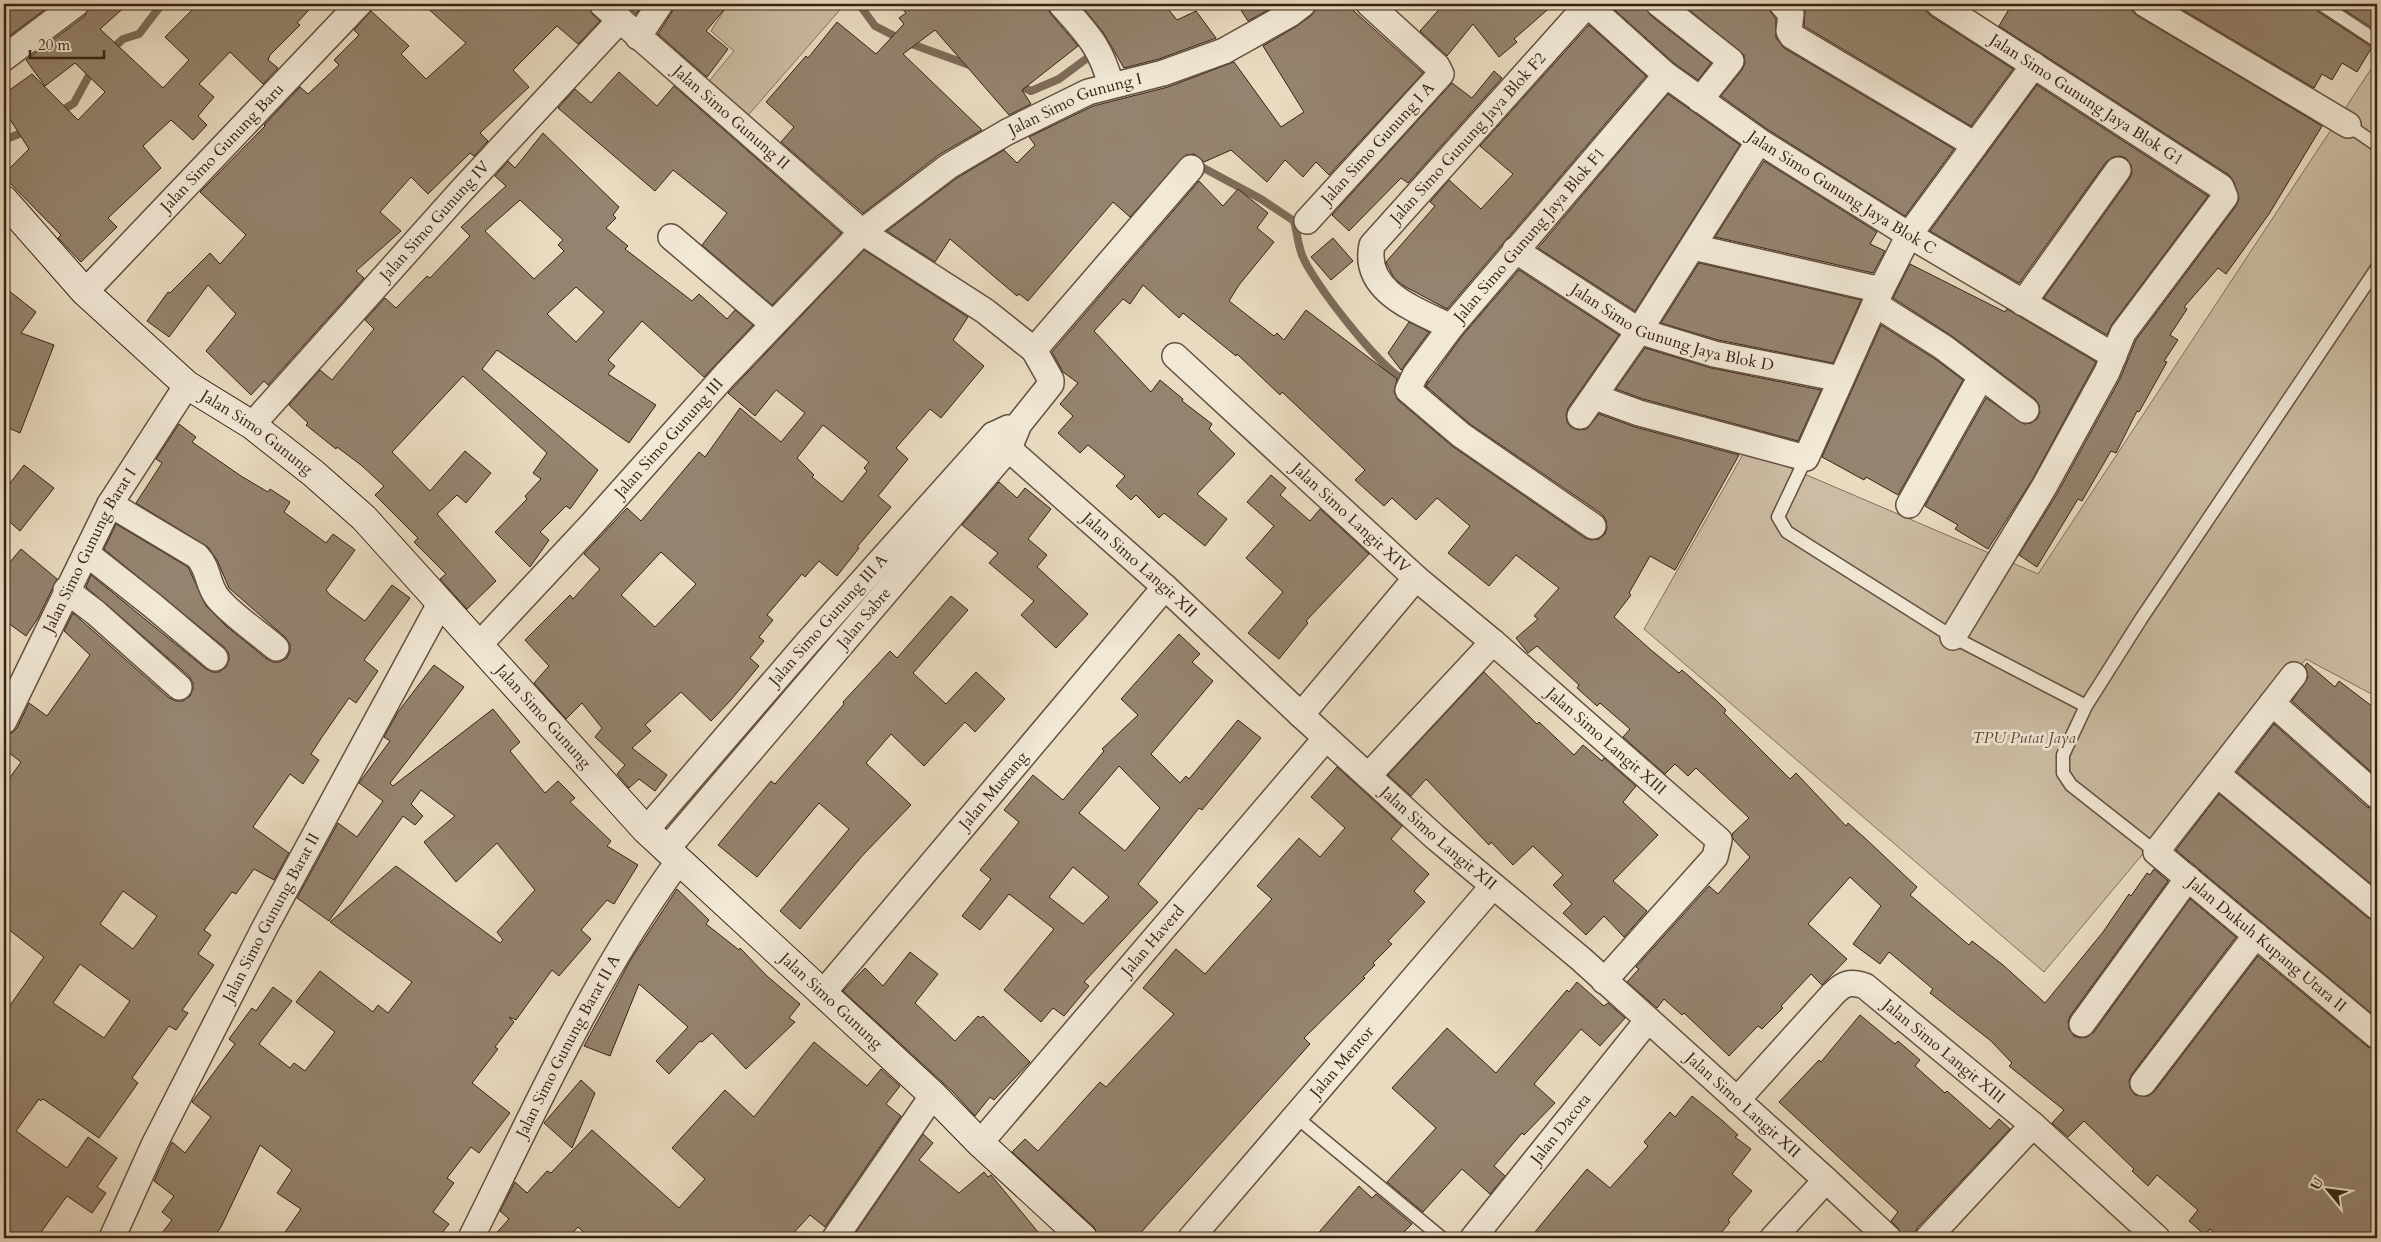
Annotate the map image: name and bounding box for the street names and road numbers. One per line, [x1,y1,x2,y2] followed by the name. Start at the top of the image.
[1984,28,2188,171] street label: Jalan Simo Gunung Jaya Blok G1
[1384,48,1551,230] street label: Jalan Simo Gunung Jaya Blok F2
[667,59,794,175] street label: Jalan Simo Gunung II
[1003,68,1144,142] street label: Jalan Simo Gunung I
[1315,77,1440,211] street label: Jalan Simo Gunung I A
[154,79,289,218] street label: Jalan Simo Gunung Baru
[1742,124,1940,260] street label: Jalan Simo Gunung Jaya Blok C
[1448,143,1610,328] street label: Jalan Simo Gunung Jaya Blok F1
[374,156,495,287] street label: Jalan Simo Gunung IV
[1565,277,1776,377] street label: Jalan Simo Gunung Jaya Blok D
[608,373,728,504] street label: Jalan Simo Gunung III
[195,384,317,480] street label: Jalan Simo Gunung
[1285,456,1415,578] street label: Jalan Simo Langit XIV
[37,464,141,638] street label: Jalan Simo Gunung Barat I
[1076,506,1202,623] street label: Jalan Simo Langit XII
[763,549,893,692] street label: Jalan Simo Gunung III A
[831,583,896,655] street label: Jalan Sabre
[489,658,596,773] street label: Jalan Simo Gunung
[1540,681,1671,800] street label: Jalan Simo Langit XIII
[953,747,1033,836] street label: Jalan Mustang
[1374,780,1501,895] street label: Jalan Simo Langit XII
[217,829,325,1008] street label: Jalan Simo Gunung Barat II
[2181,871,2351,1017] street label: Jalan Dukuh Kupang Utara II
[1115,900,1190,982] street label: Jalan Haverd
[773,946,887,1054] street label: Jalan Simo Gunung
[510,950,626,1143] street label: Jalan Simo Gunung Barat II A
[1876,993,2010,1109] street label: Jalan Simo Langit XIII
[1304,1021,1379,1104] street label: Jalan Mentor
[1679,1046,1805,1163] street label: Jalan Simo Langit XII
[1524,1089,1596,1170] street label: Jalan Dacota

